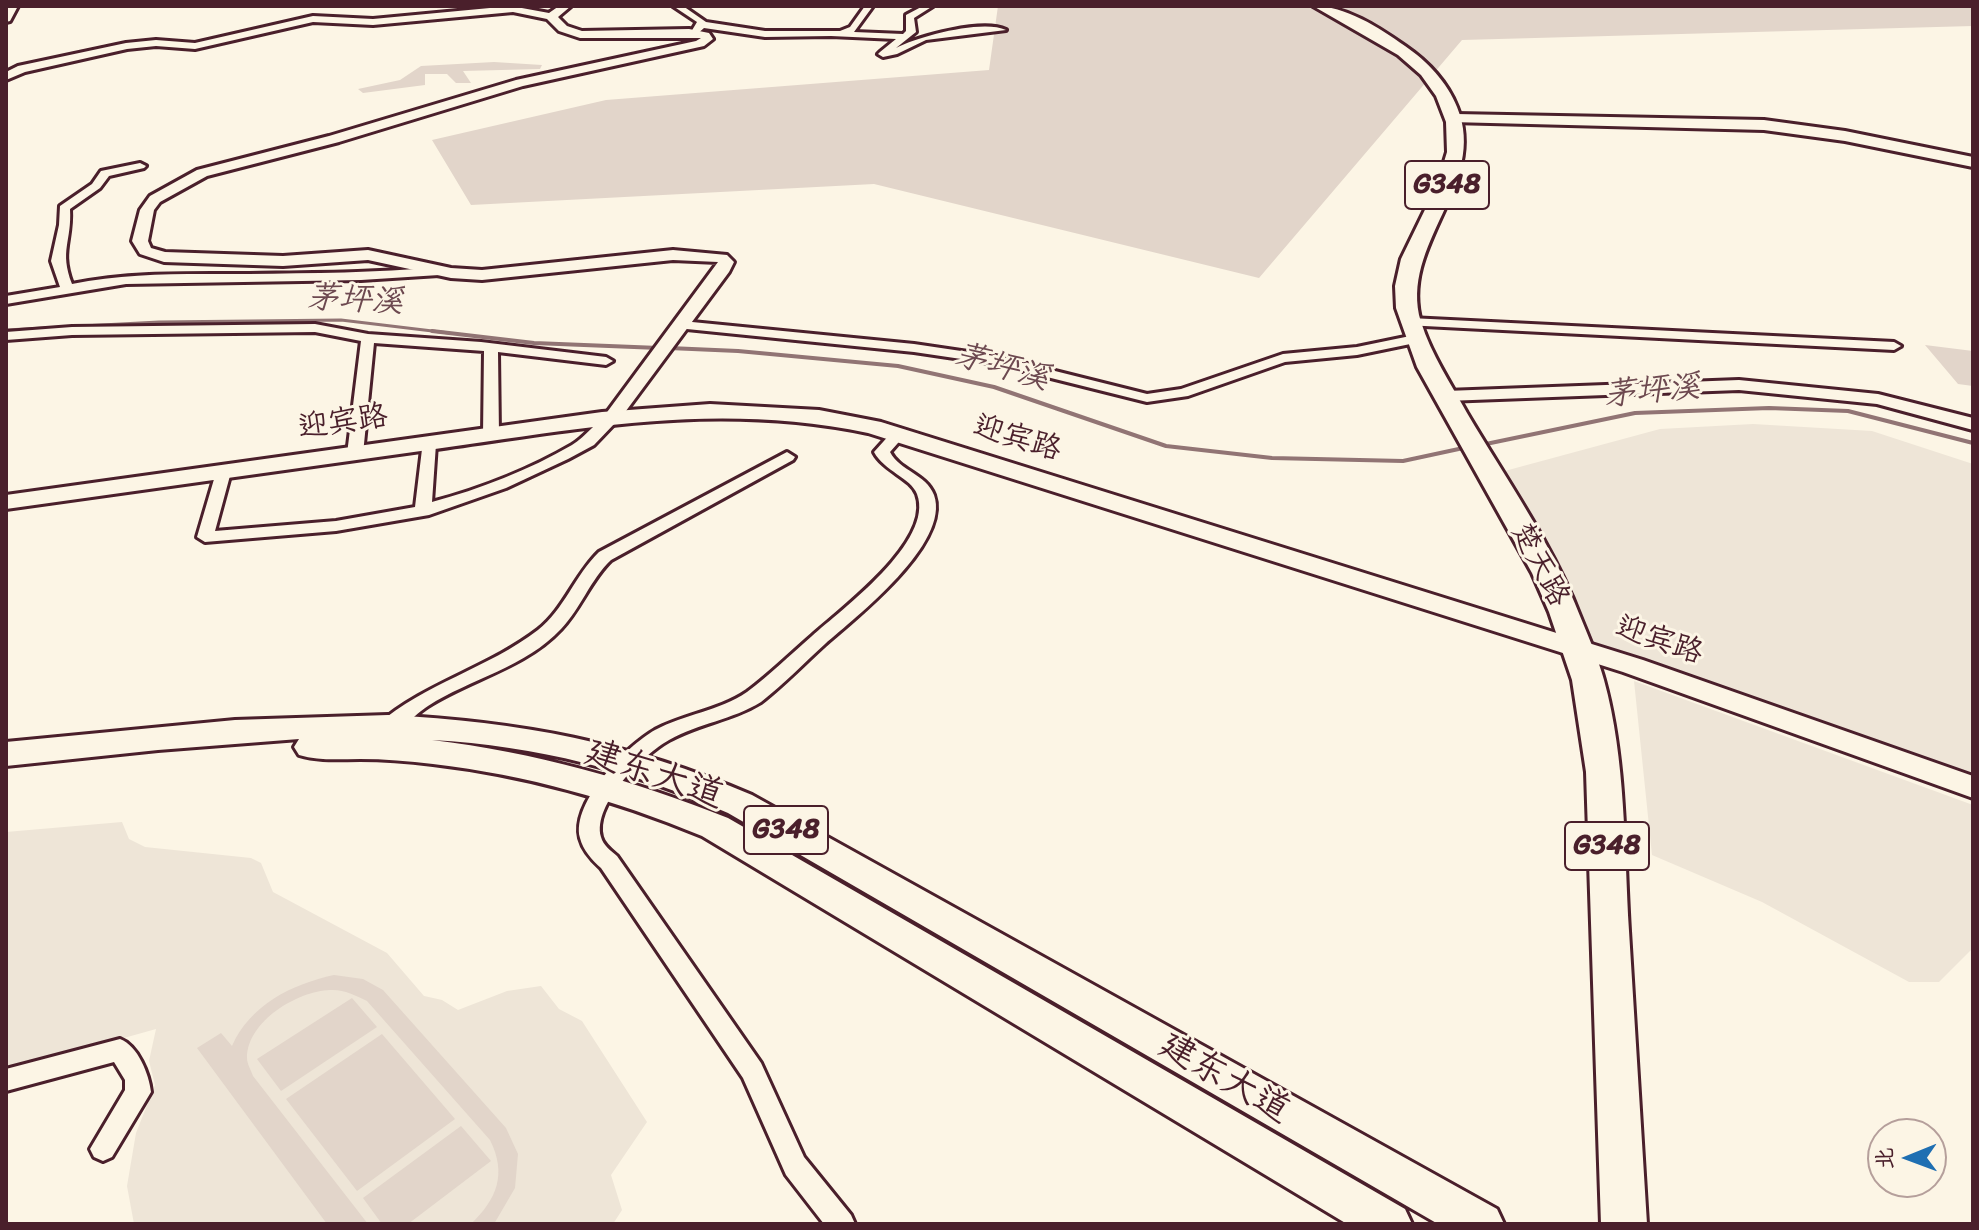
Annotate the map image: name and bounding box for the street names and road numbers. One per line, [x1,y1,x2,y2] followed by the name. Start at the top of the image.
[1405,161,1489,209] road number: G348
[296,399,390,447] street label: 迎宾路
[969,409,1065,469] street label: 迎宾路
[1502,517,1576,613] street label: 楚天路
[1611,609,1707,673] street label: 迎宾路
[579,731,729,819] street label: 建东大道
[744,806,828,854] road number: G348
[1565,822,1649,870] road number: G348
[1151,1024,1297,1134] street label: 建东大道

